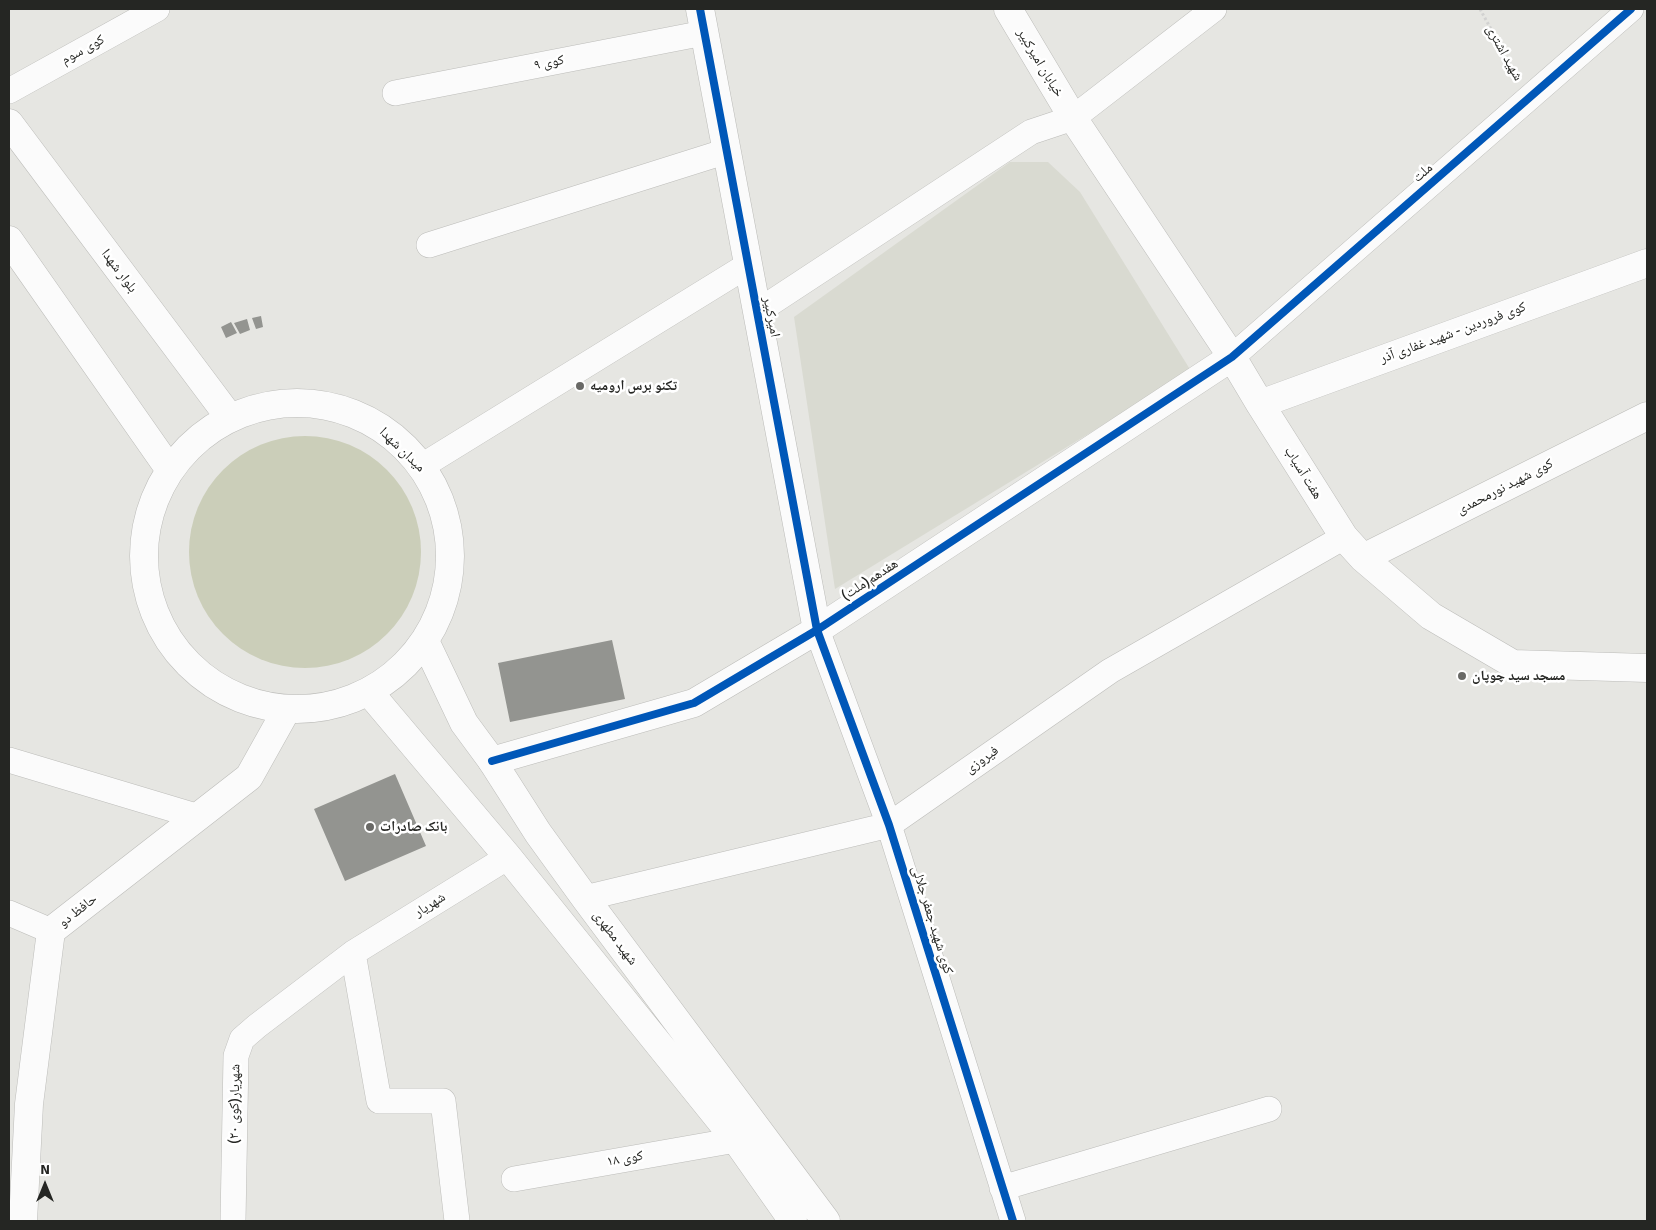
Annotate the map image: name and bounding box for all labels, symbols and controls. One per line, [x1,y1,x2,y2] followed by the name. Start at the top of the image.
[1482,22,1526,84] street label: شهید اشتری
[1013,26,1067,100] street label: خیابان امیرکبیر
[59,31,107,69] street label: کوی سوم
[532,52,566,74] street label: کوی ۹
[1409,160,1437,186] street label: ملت
[97,246,141,296] street label: بلوار شهدا
[759,295,783,339] street label: امیرکبیر
[1378,299,1528,367] street label: کوی فروردین - شهید غفاری آذر
[590,378,677,394] place label: تکنو برس ارومیه
[574,380,586,392] marker: تکنو برس ارومیه
[376,424,428,476] street label: میدان شهدا
[1280,444,1326,502] street label: هفت آسیاب
[1454,455,1556,519] street label: کوی شهید نورمحمدی
[839,555,901,605] street label: هفدهم(ملت)
[1472,668,1565,684] place label: مسجد سید چوپان
[1456,670,1468,682] marker: مسجد سید چوپان
[962,742,1002,778] street label: فیروزی
[380,819,447,835] place label: بانک صادرات
[364,821,376,833] marker: بانک صادرات
[908,864,956,976] street label: کوی شهید جعفر جلالی
[411,889,449,921] street label: شهریار
[55,891,101,931] street label: حافظ دو
[589,907,641,969] street label: شهید مطهری
[226,1064,244,1144] street label: شهریار(کوی ۲۰)
[605,1148,645,1170] street label: کوی ۱۸
[20,1160,70,1210] north arrow
[40,1161,50,1178] text: N

